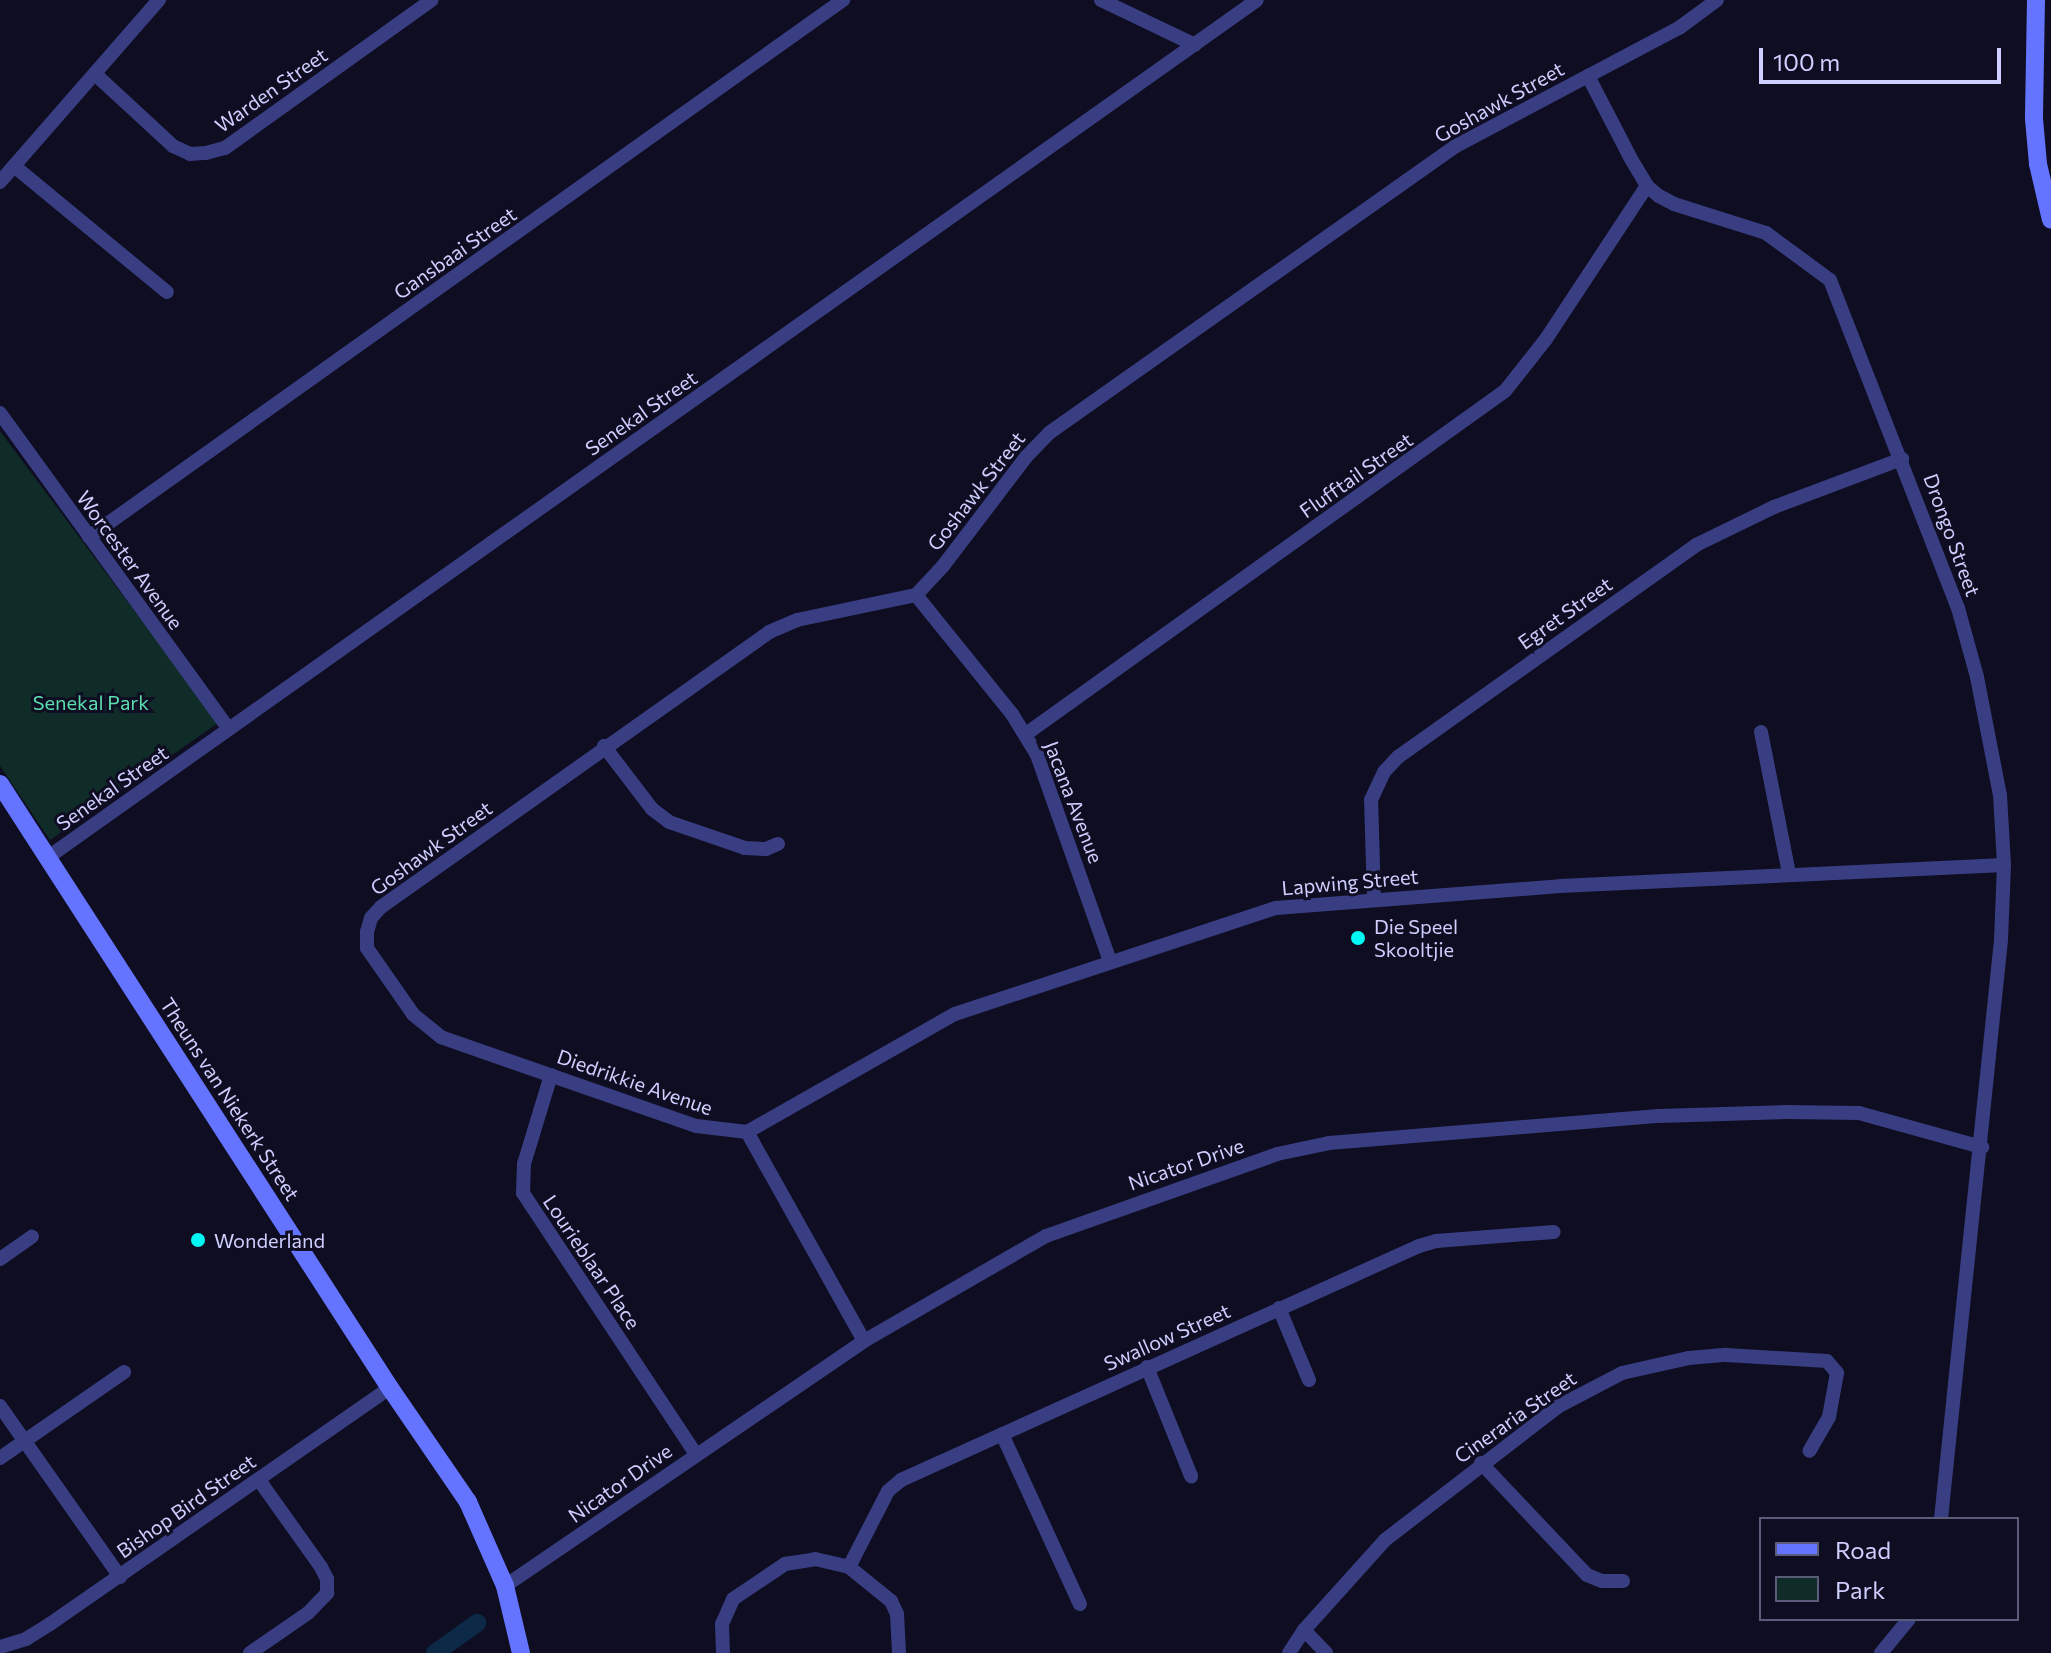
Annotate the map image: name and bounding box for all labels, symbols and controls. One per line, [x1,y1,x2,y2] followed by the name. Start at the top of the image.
[1763,32,2005,82] scale bar
[210,42,332,138] street label: Warden Street
[1773,47,1840,76] text: 100 m
[1430,56,1568,148] street label: Goshawk Street
[389,202,521,304] street label: Gansbaai Street
[580,366,702,460] street label: Senekal Street
[922,427,1030,555] street label: Goshawk Street
[1295,427,1417,523] street label: Flufftail Street
[1919,470,1985,600] street label: Drongo Street
[72,486,188,634] street label: Worcester Avenue
[1513,572,1617,654] street label: Egret Street
[33,690,149,714] park label: Senekal Park
[1040,737,1108,867] street label: Jacana Avenue
[51,741,173,835] street label: Senekal Street
[366,796,496,900] street label: Goshawk Street
[1281,864,1419,900] street label: Lapwing Street
[1374,914,1458,961] place label: Die Speel Skooltjie
[1349,929,1367,947] marker: Die Speel Skooltjie
[155,993,305,1205] street label: Theuns van Niekerk Street
[554,1044,716,1120] street label: Diedrikkie Avenue
[1125,1133,1247,1195] street label: Nicator Drive
[538,1190,646,1334] street label: Lourieblaar Place
[214,1228,325,1252] place label: Wonderland
[189,1231,207,1249] marker: Wonderland
[1100,1298,1234,1376] street label: Swallow Street
[1450,1366,1580,1468] street label: Cineraria Street
[564,1439,676,1527] street label: Nicator Drive
[112,1449,260,1563] street label: Bishop Bird Street
[1759,1517,2019,1621] legend
[1835,1535,1891,1564] text: Road
[1835,1575,1885,1604] text: Park

